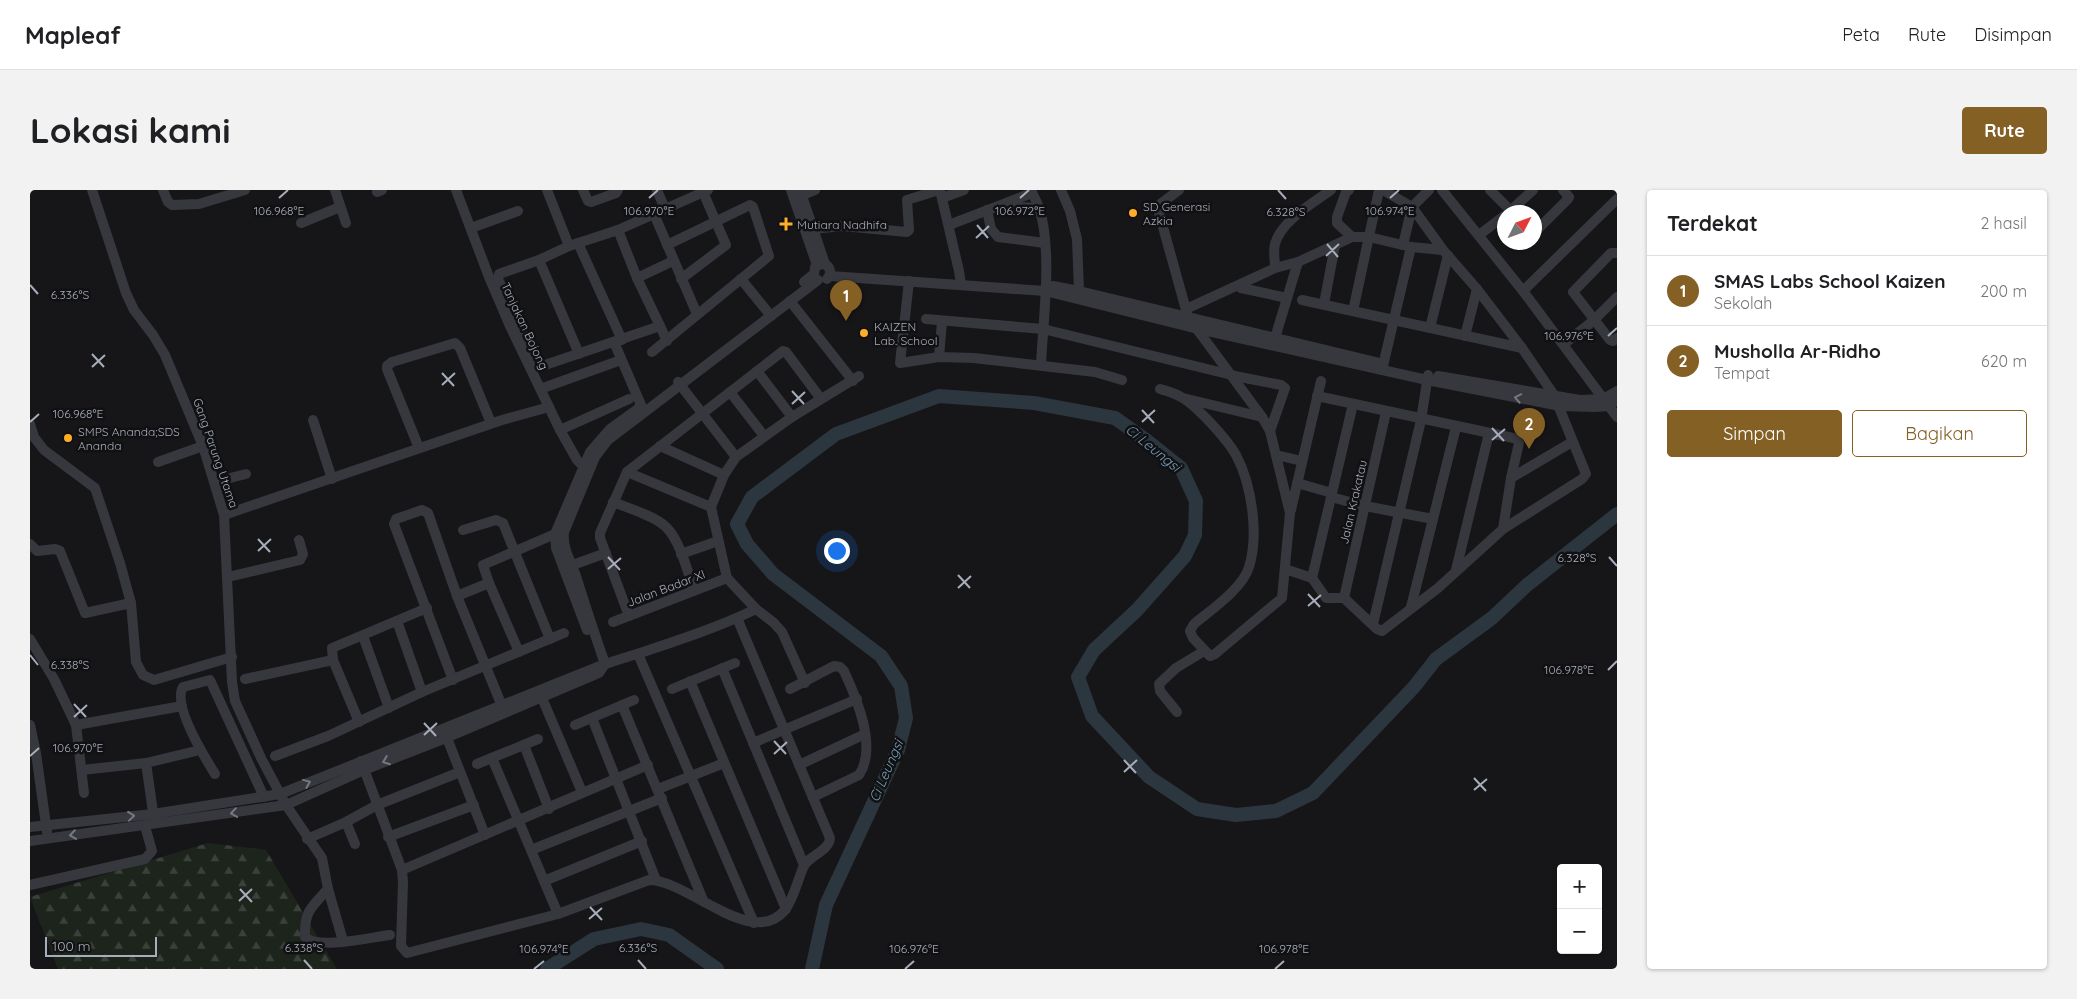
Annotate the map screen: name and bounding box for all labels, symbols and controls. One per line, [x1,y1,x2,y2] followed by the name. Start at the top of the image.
[25,20,121,50] text: Mapleaf
[1842,23,1880,46] text: Peta
[1908,23,1946,46] text: Rute
[1974,23,2052,46] text: Disimpan
[1962,107,2047,154] button: Rute
[30,108,230,152] text: Lokasi kami
[1143,199,1210,228] place label: SD Generasi Azkia
[254,203,305,218] text: 106.968°E
[624,203,675,218] text: 106.970°E
[995,203,1045,218] text: 106.972°E
[1365,203,1415,218] text: 106.974°E
[1267,204,1306,219] text: 6.328°S
[1497,205,1542,250] north arrow
[1127,207,1139,219] marker: SD Generasi Azkia
[1667,210,1758,236] text: Terdekat
[1980,213,2027,233] text: 2 hasil
[779,217,793,231] marker: Mutiara Nadhifa
[797,217,887,232] place label: Mutiara Nadhifa
[1714,269,1946,293] text: SMAS Labs School Kaizen
[498,280,552,372] street label: Tanjakan Bojong
[830,280,862,321] pin: 1
[1680,281,1686,301] text: 1
[1980,281,2027,301] text: 200 m
[51,287,89,302] text: 6.336°S
[1714,293,1772,313] text: Sekolah
[874,319,937,348] place label: KAIZEN Lab. School
[858,327,870,339] marker: KAIZEN Lab. School
[1544,328,1594,343] text: 106.976°E
[1714,339,1881,363] text: Musholla Ar-Ridho
[1678,351,1688,371] text: 2
[1981,351,2027,371] text: 620 m
[1714,363,1770,383] text: Tempat
[1514,393,1523,404] one-way arrow
[190,396,242,510] street label: Gang Parung Utama
[53,406,104,421] text: 106.968°E
[1513,408,1545,449] pin: 2
[1667,410,1842,457] button: Simpan
[1852,410,2027,457] button: Bagikan
[1122,420,1186,477] water label: Ci Leungsi
[78,424,180,453] place label: SMPS Ananda;SDS Ananda
[62,432,74,444] marker: SMPS Ananda;SDS Ananda
[1336,458,1370,546] street label: Jalan Krakatau
[824,538,850,564] your location
[1558,550,1597,565] text: 6.328°S
[625,566,707,610] street label: Jalan Badar XI
[51,657,89,672] text: 6.338°S
[1544,662,1594,677] text: 106.978°E
[865,735,908,805] water label: Ci Leungsi
[53,740,104,755] text: 106.970°E
[382,755,391,765] one-way arrow
[302,779,311,790] one-way arrow
[229,807,237,818] one-way arrow
[127,811,135,822] one-way arrow
[68,829,76,840] one-way arrow
[1557,864,1602,954] map controls
[1557,864,1602,909] button: +
[1557,909,1602,954] button: −
[45,934,158,957] scale bar
[52,937,90,955] text: 100 m
[285,940,323,955] text: 6.338°S
[619,940,657,955] text: 6.336°S
[519,941,569,956] text: 106.974°E
[889,941,939,956] text: 106.976°E
[1259,941,1309,956] text: 106.978°E

